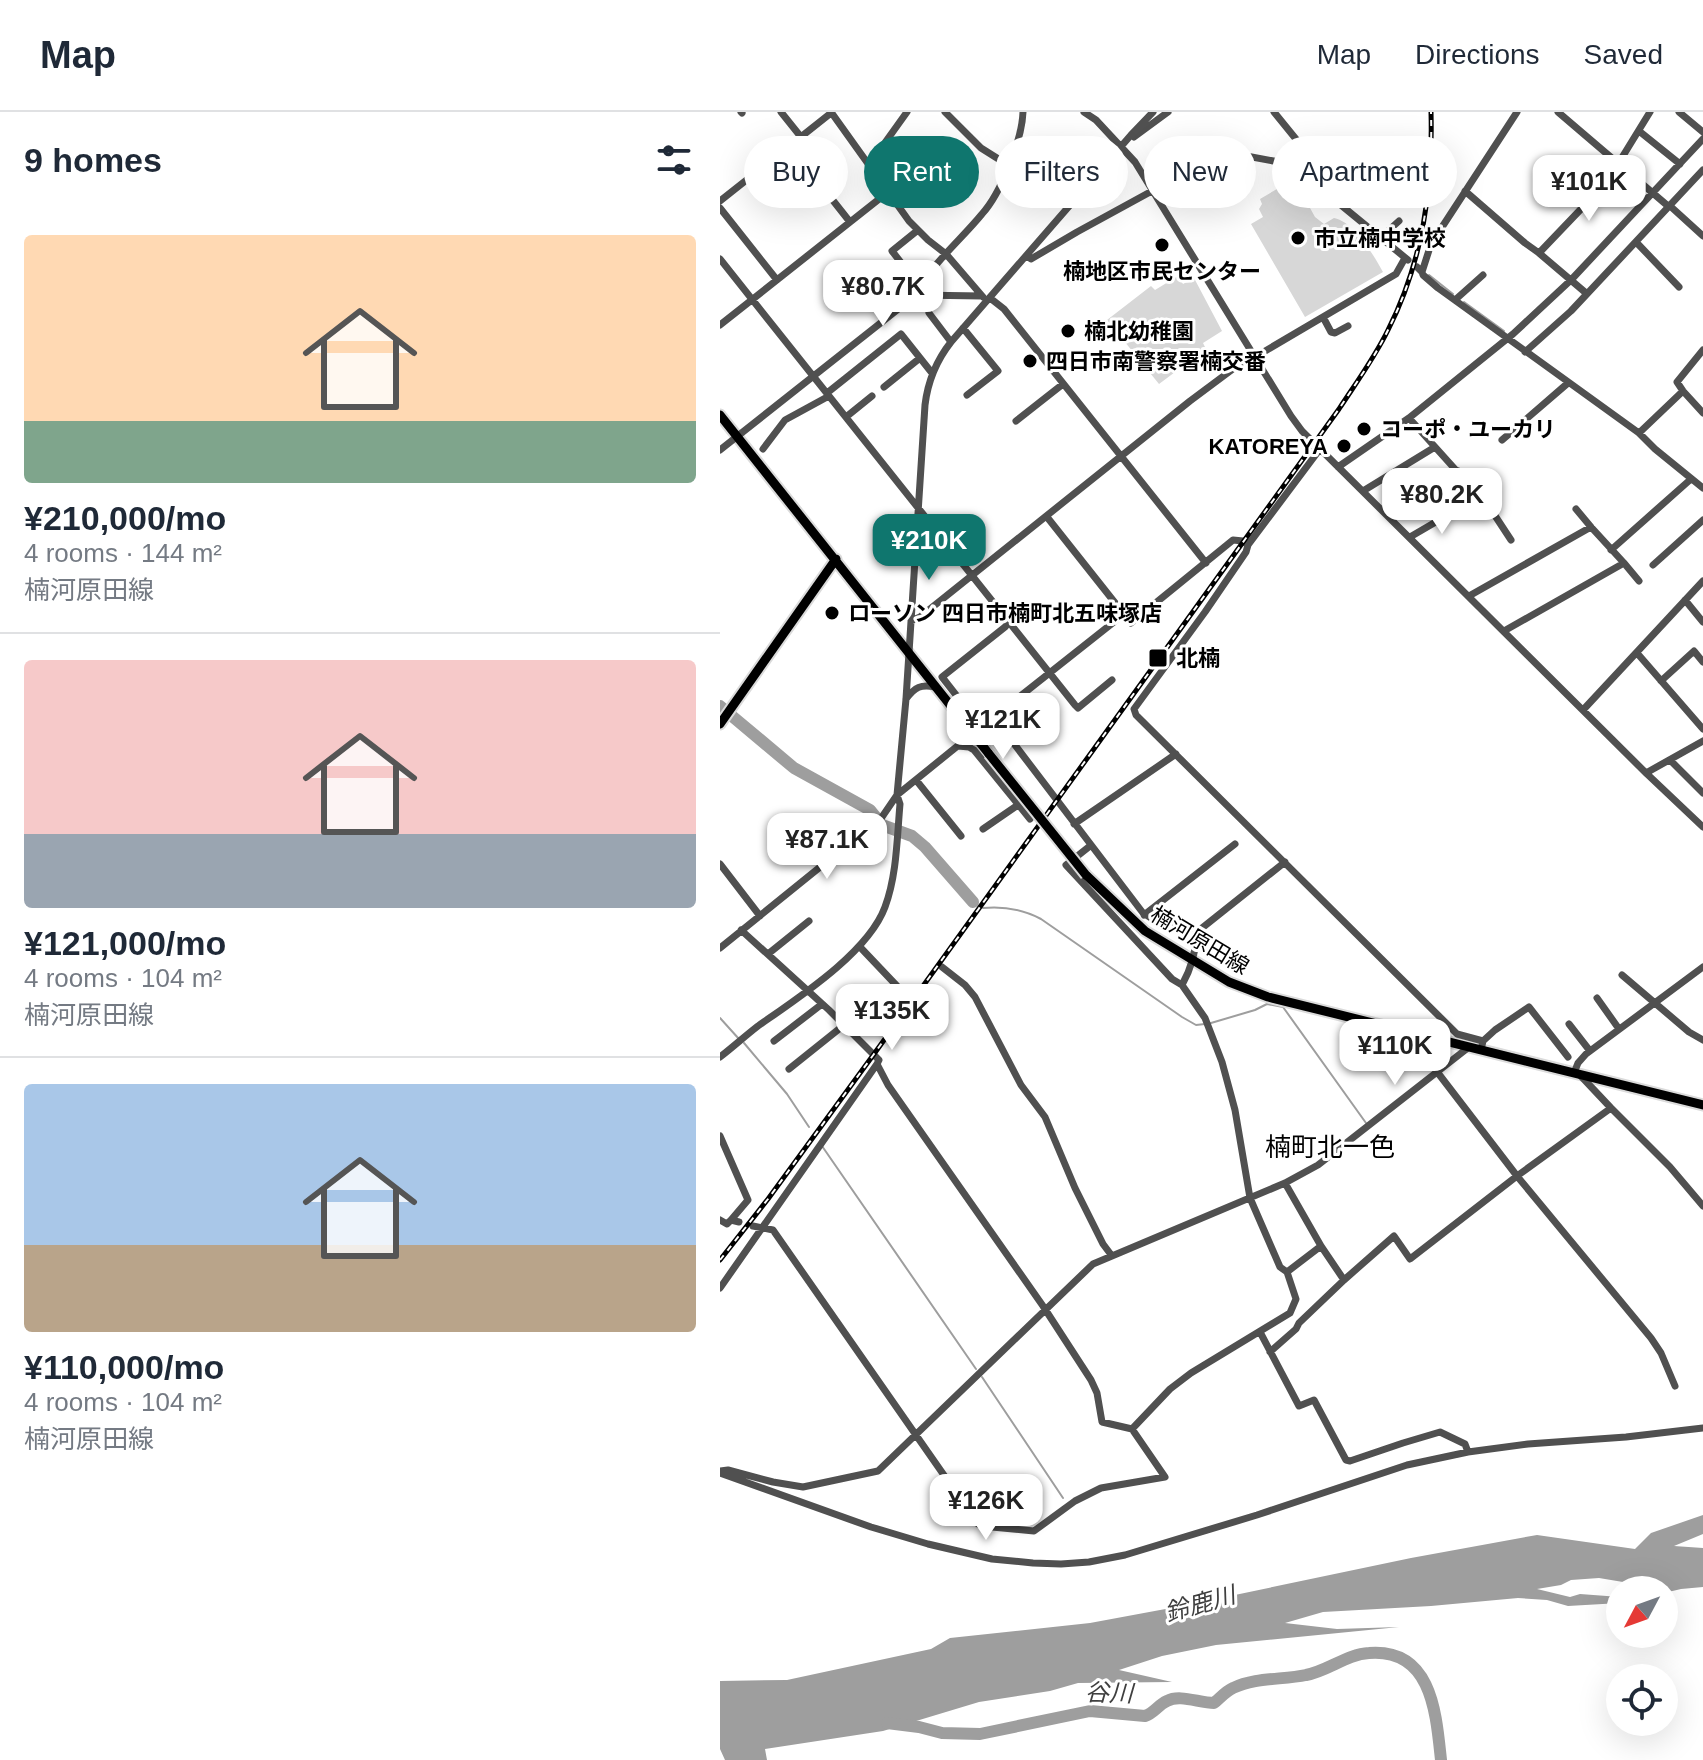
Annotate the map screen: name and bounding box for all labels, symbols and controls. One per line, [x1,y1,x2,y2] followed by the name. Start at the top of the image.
[40,34,116,76] text: Map
[1317,39,1371,70] text: Map
[1415,39,1540,70] text: Directions
[1584,39,1663,70] text: Saved
[744,136,848,208] chip: Buy
[864,136,979,208] chip: Rent
[995,136,1128,208] chip: Filters
[1144,136,1256,208] chip: New
[1272,136,1457,208] chip: Apartment
[652,138,696,182] icon: filters
[24,141,162,179] text: 9 homes
[1533,155,1645,223] pin: ¥101K
[1551,166,1627,196] text: ¥101K
[1314,226,1446,251] place label: 市立楠中学校
[1289,229,1307,247] marker: 市立楠中学校
[1153,236,1171,254] marker: 楠地区市民センター
[1063,259,1261,284] place label: 楠地区市民センター
[818,260,948,328] pin: ¥80.7K
[841,271,925,301] text: ¥80.7K
[288,287,432,431] icon: home
[1084,319,1194,344] place label: 楠北幼稚園
[1059,322,1077,340] marker: 楠北幼稚園
[1046,349,1266,374] place label: 四日市南警察署楠交番
[1021,352,1039,370] marker: 四日市南警察署楠交番
[1380,417,1556,442] place label: コーポ・ユーカリ
[1355,420,1373,438] marker: コーポ・ユーカリ
[1209,434,1328,459] place label: KATOREYA
[1335,437,1353,455] marker: KATOREYA
[1377,468,1507,536] pin: ¥80.2K
[1400,479,1484,509] text: ¥80.2K
[24,499,226,537] text: ¥210,000/mo
[873,514,985,582] pin: ¥210K
[891,525,967,555] text: ¥210K
[24,538,222,568] text: 4 rooms · 144 m²
[24,575,154,605] text: 楠河原田線
[848,601,1162,626] place label: ローソン 四日市楠町北五味塚店
[823,604,841,622] marker: ローソン 四日市楠町北五味塚店
[1176,646,1220,671] place label: 北楠
[1147,647,1169,669] marker: 北楠
[947,693,1059,761] pin: ¥121K
[965,704,1041,734] text: ¥121K
[288,712,432,856] icon: home
[762,813,892,881] pin: ¥87.1K
[785,824,869,854] text: ¥87.1K
[1146,901,1253,979] street label: 楠河原田線
[24,924,226,962] text: ¥121,000/mo
[24,963,222,993] text: 4 rooms · 104 m²
[836,984,948,1052] pin: ¥135K
[854,995,930,1025] text: ¥135K
[24,1000,154,1030] text: 楠河原田線
[1339,1019,1451,1087] pin: ¥110K
[1357,1030,1433,1060] text: ¥110K
[1265,1132,1395,1162] district label: 楠町北一色
[288,1136,432,1280] icon: home
[24,1348,224,1386] text: ¥110,000/mo
[24,1387,222,1417] text: 4 rooms · 104 m²
[24,1424,154,1454] text: 楠河原田線
[930,1474,1042,1542] pin: ¥126K
[948,1485,1024,1515] text: ¥126K
[1606,1576,1678,1648] north arrow
[1606,1576,1678,1736] map controls
[1162,1580,1241,1626] water label: 鈴鹿川
[1606,1664,1678,1736] button: locate
[1085,1678,1136,1707] water label: 谷川

